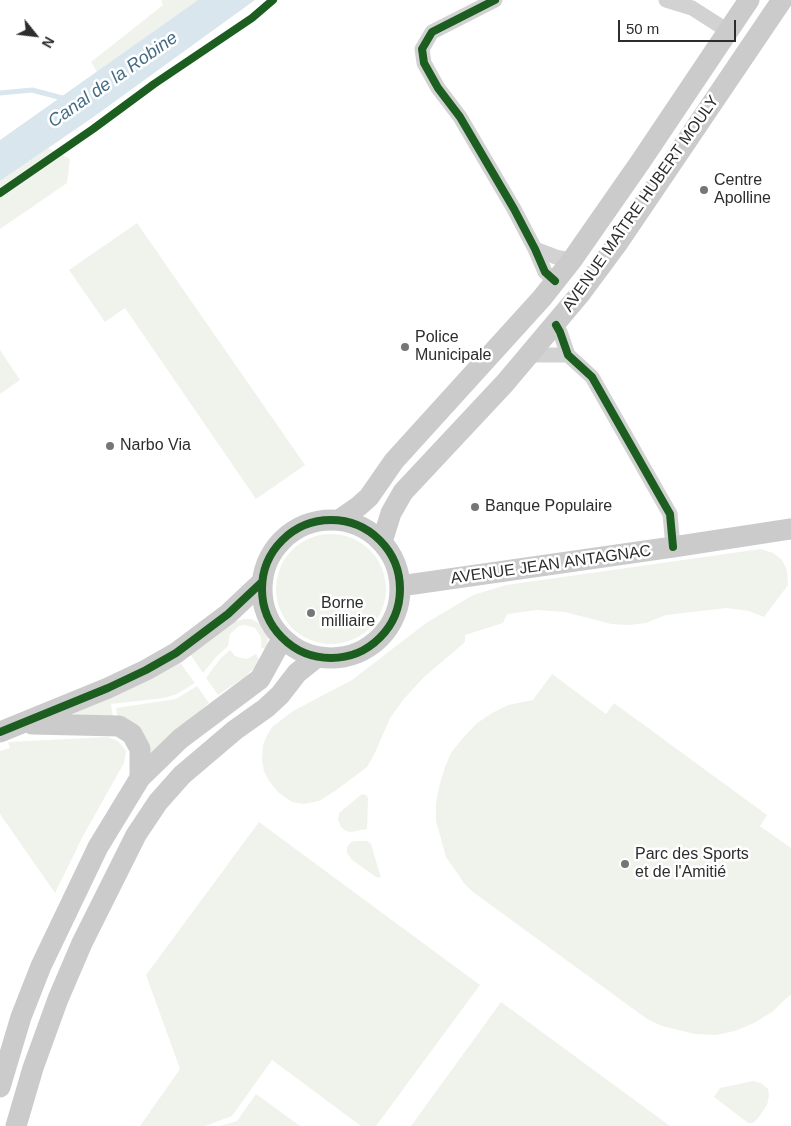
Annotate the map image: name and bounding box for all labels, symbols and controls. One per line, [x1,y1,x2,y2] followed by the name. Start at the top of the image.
[10,10,60,60] north arrow
[621,10,738,42] scale bar
[626,20,659,37] text: 50 m
[44,27,182,133] water label: Canal de la Robine
[39,34,58,51] text: N
[559,92,723,316] street label: AVENUE MAÎTRE HUBERT MOULY
[714,171,771,209] place label: Centre Apolline
[698,184,710,196] marker: Centre Apolline
[415,328,491,366] place label: Police Municipale
[399,341,411,353] marker: Police Municipale
[120,436,191,456] place label: Narbo Via
[104,440,116,452] marker: Narbo Via
[485,497,612,517] place label: Banque Populaire
[469,501,481,513] marker: Banque Populaire
[450,541,652,589] street label: AVENUE JEAN ANTAGNAC
[321,594,375,632] place label: Borne milliaire
[305,607,317,619] marker: Borne milliaire
[635,845,749,883] place label: Parc des Sports et de l'Amitié
[619,858,631,870] marker: Parc des Sports et de l'Amitié

